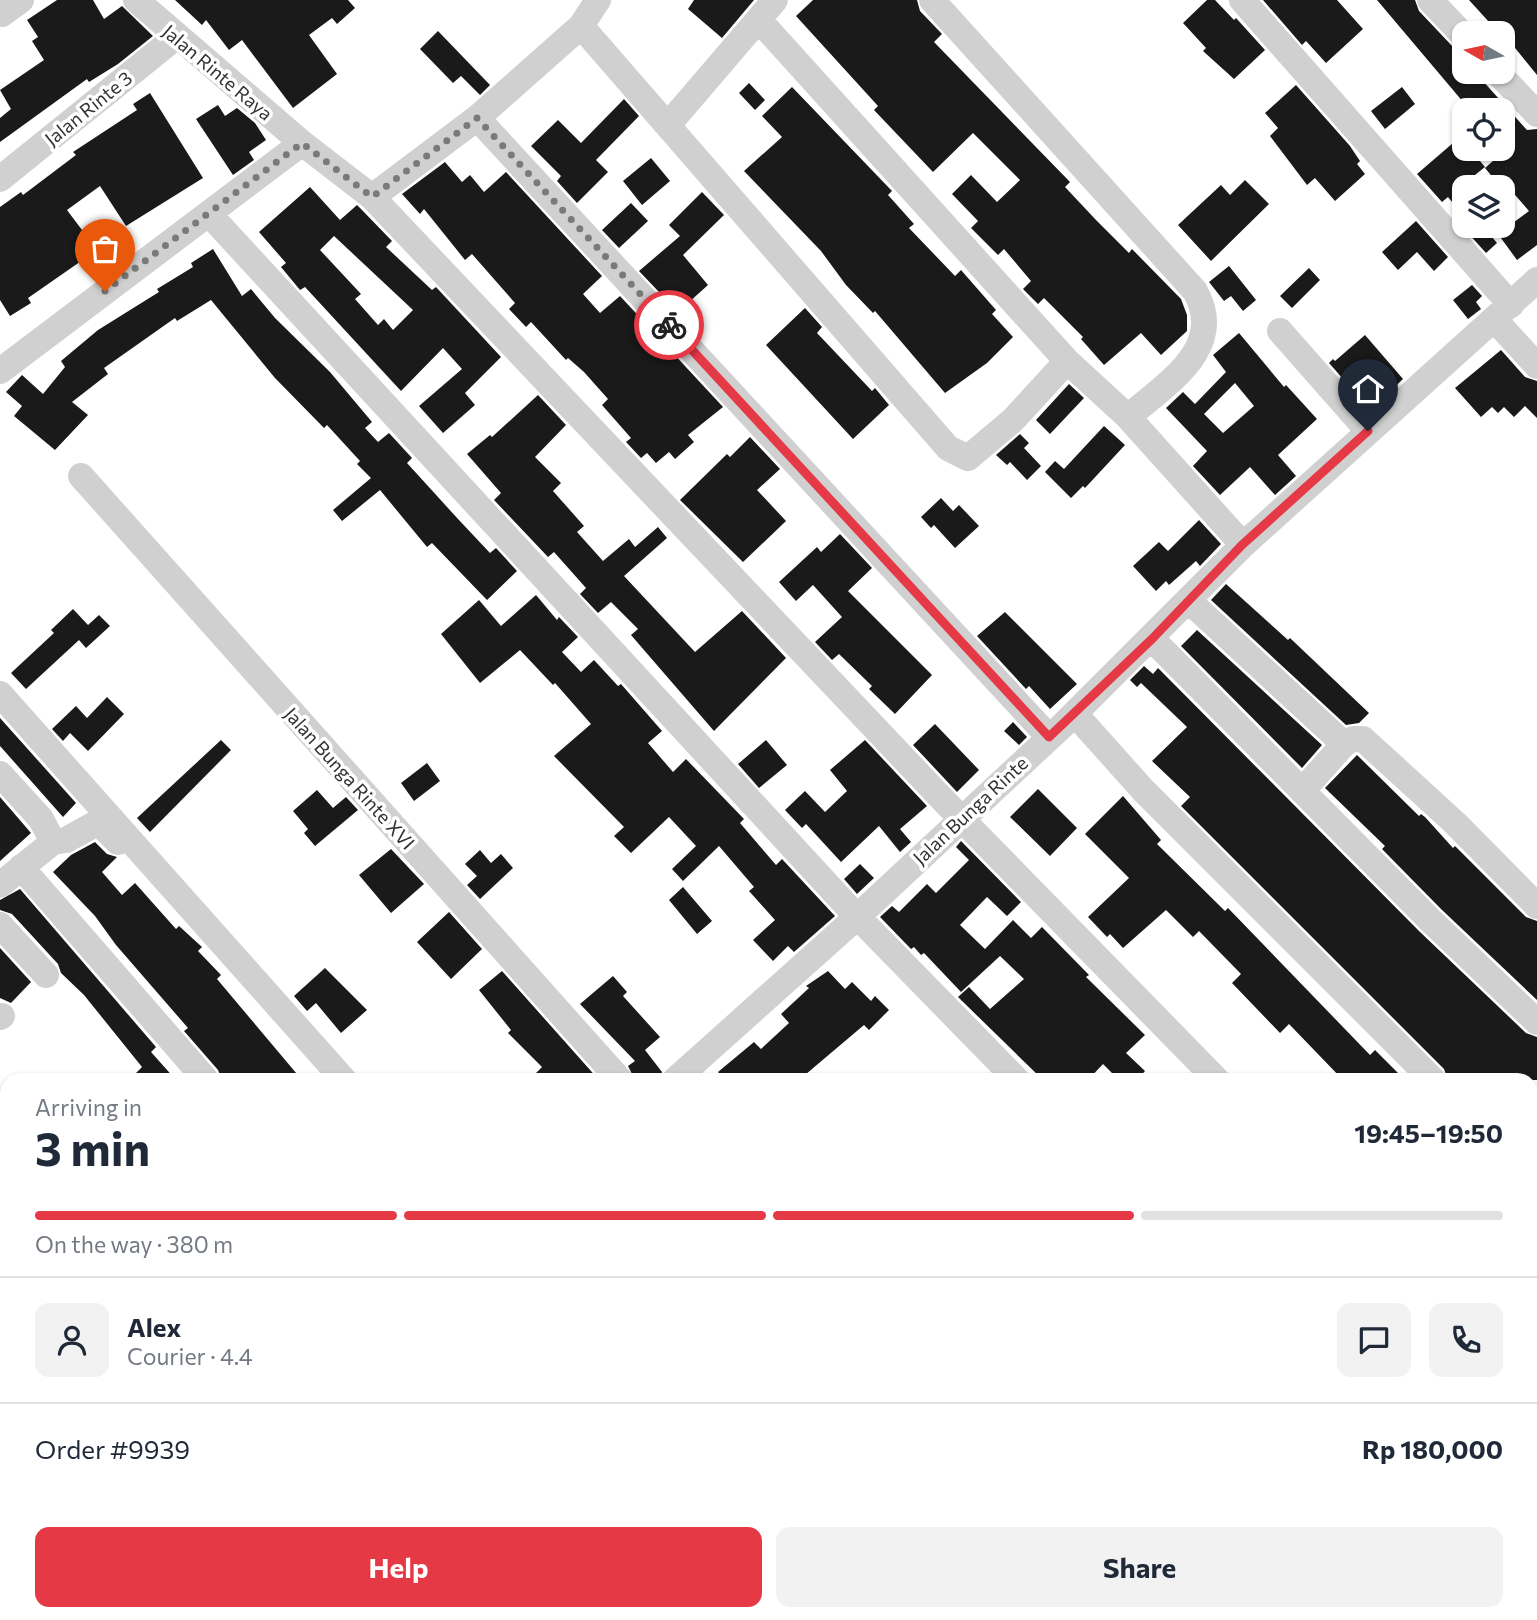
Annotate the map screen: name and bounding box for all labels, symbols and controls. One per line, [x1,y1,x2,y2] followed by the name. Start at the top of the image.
[158,19,278,125] street label: Jalan Rinte Raya
[1452,21,1516,84] north arrow
[1452,21,1515,238] map controls
[40,66,136,150] street label: Jalan Rinte 3
[1452,98,1515,161] button: locate
[1452,175,1515,238] button: layers
[75,219,135,291] pin
[86,230,124,268] icon: bag
[634,290,704,360] courier
[650,306,688,344] icon: bike
[1338,359,1398,431] pin
[1349,370,1387,408] icon: home
[280,702,420,854] street label: Jalan Bunga Rinte XVI
[908,751,1032,869] street label: Jalan Bunga Rinte
[35,1093,142,1121] text: Arriving in
[1354,1117,1503,1148] text: 19:45–19:50
[35,1119,150,1175] text: 3 min
[35,1230,233,1258] text: On the way · 380 m
[35,1303,109,1377] button: person
[1337,1303,1411,1377] button: chat
[1429,1303,1503,1377] button: phone
[127,1311,181,1342] text: Alex
[127,1342,253,1370] text: Courier · 4.4
[35,1433,190,1464] text: Order #9939
[1362,1433,1503,1464] text: Rp 180,000
[35,1527,762,1607] button: Help
[776,1527,1503,1607] button: Share

